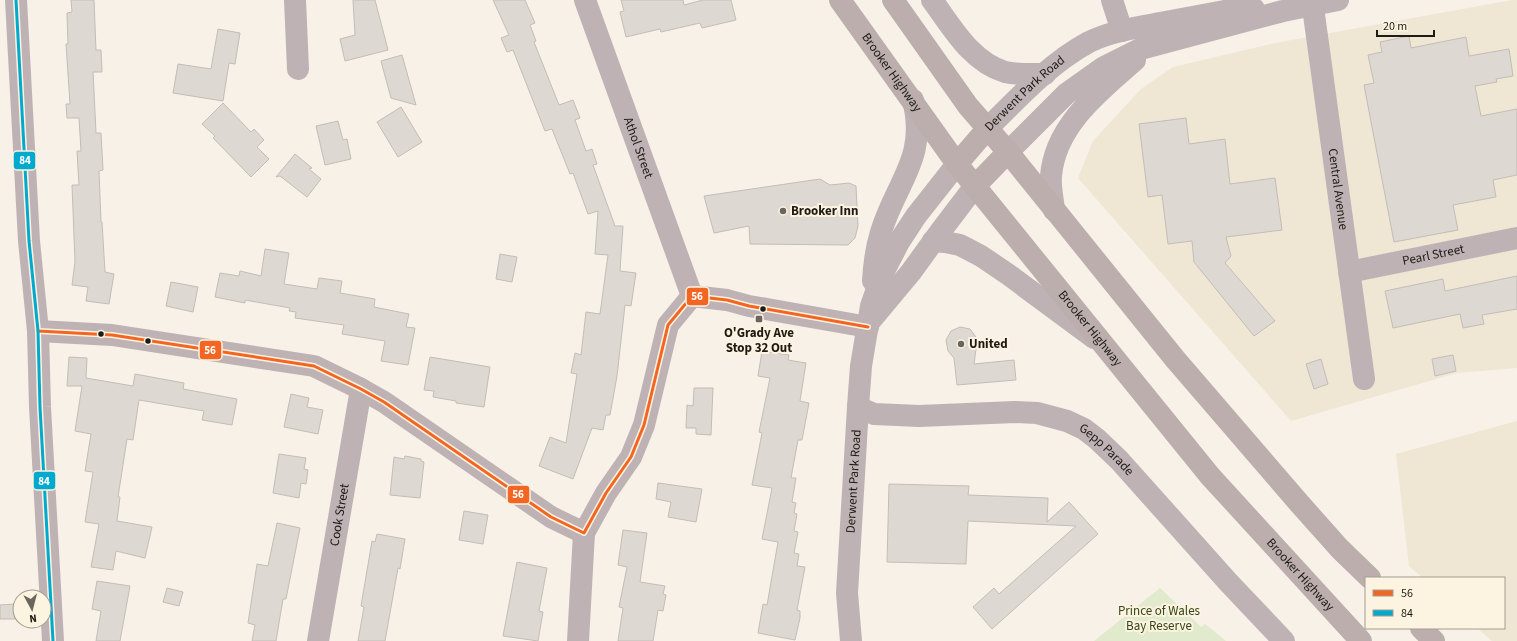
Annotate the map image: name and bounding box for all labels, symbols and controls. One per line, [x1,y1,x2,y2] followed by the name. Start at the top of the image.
[1377,12,1434,38] scale bar
[1383,18,1407,35] text: 20 m
[857,29,926,116] street label: Brooker Highway
[981,51,1069,135] street label: Derwent Park Road
[619,115,658,181] street label: Athol Street
[1323,147,1352,231] street label: Central Avenue
[13,151,36,170] line badge: 84
[19,153,31,168] text: 84
[791,202,858,220] place label: Brooker Inn
[778,206,788,216] marker: Brooker Inn
[1401,240,1467,270] street label: Pearl Street
[1054,286,1127,370] street label: Brooker Highway
[686,287,709,306] line badge: 56
[691,289,703,304] text: 56
[758,304,768,314] unlabelled marker
[754,314,764,324] marker: O'Grady Ave Stop 32 Out
[724,324,794,357] place label: O'Grady Ave Stop 32 Out
[96,329,106,339] unlabelled marker
[969,335,1008,353] place label: United
[143,336,153,346] unlabelled marker
[956,339,966,349] marker: United
[199,340,222,360] line badge: 56
[204,343,216,358] text: 56
[1076,419,1138,480] street label: Gepp Parade
[842,429,866,534] street label: Derwent Park Road
[33,471,56,490] line badge: 84
[38,474,50,489] text: 84
[325,482,354,547] street label: Cook Street
[507,485,530,504] line badge: 56
[512,487,524,502] text: 56
[1262,534,1338,615] street label: Brooker Highway
[1365,577,1505,629] legend
[1401,585,1413,602] text: 56
[12,589,52,629] north arrow
[1118,602,1201,635] park label: Prince of Wales Bay Reserve
[1401,605,1413,622] text: 84
[29,611,38,626] text: N

